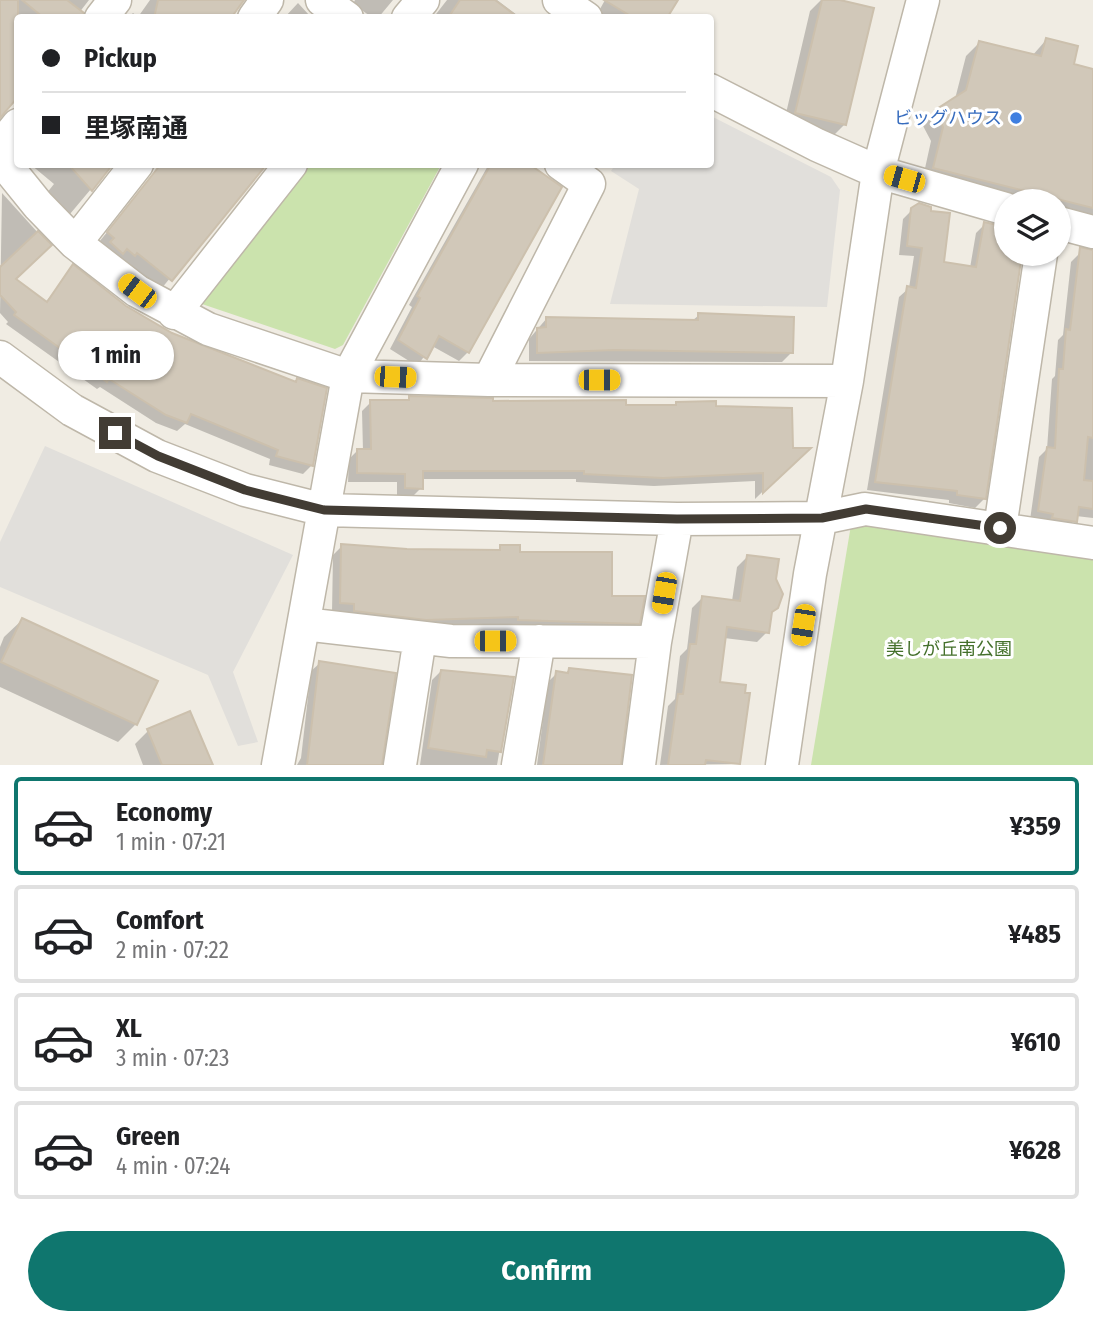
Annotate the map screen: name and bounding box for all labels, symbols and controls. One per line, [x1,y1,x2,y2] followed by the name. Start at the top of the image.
[84,43,157,74] text: Pickup
[894,107,1002,129] place label: ビッグハウス
[1008,110,1024,126] marker: ビッグハウス
[84,113,188,144] text: 里塚南通
[881,163,928,195] car
[994,189,1071,266] map controls
[994,189,1071,266] button: layers
[114,270,161,312] car
[57,332,173,380] callout: 1 min
[91,341,141,369] text: 1 min
[374,366,417,388] car
[579,370,621,391] car
[99,417,131,449] route end
[984,512,1016,544] route start
[651,570,678,616] car
[790,603,817,647] car
[475,631,517,652] car
[886,638,1012,660] park label: 美しが丘南公園
[32,795,95,858] icon: car
[116,797,212,828] text: Economy
[1010,811,1061,842] text: ¥359
[116,828,226,856] text: 1 min · 07:21
[32,903,95,966] icon: car
[116,905,204,936] text: Comfort
[1008,919,1061,950] text: ¥485
[116,936,229,964] text: 2 min · 07:22
[32,1011,95,1074] icon: car
[116,1013,142,1044] text: XL
[1011,1027,1061,1058] text: ¥610
[116,1044,229,1072] text: 3 min · 07:23
[32,1119,95,1182] icon: car
[116,1121,180,1152] text: Green
[1009,1135,1061,1166] text: ¥628
[116,1152,230,1180] text: 4 min · 07:24
[28,1231,1065,1311] button: Confirm

